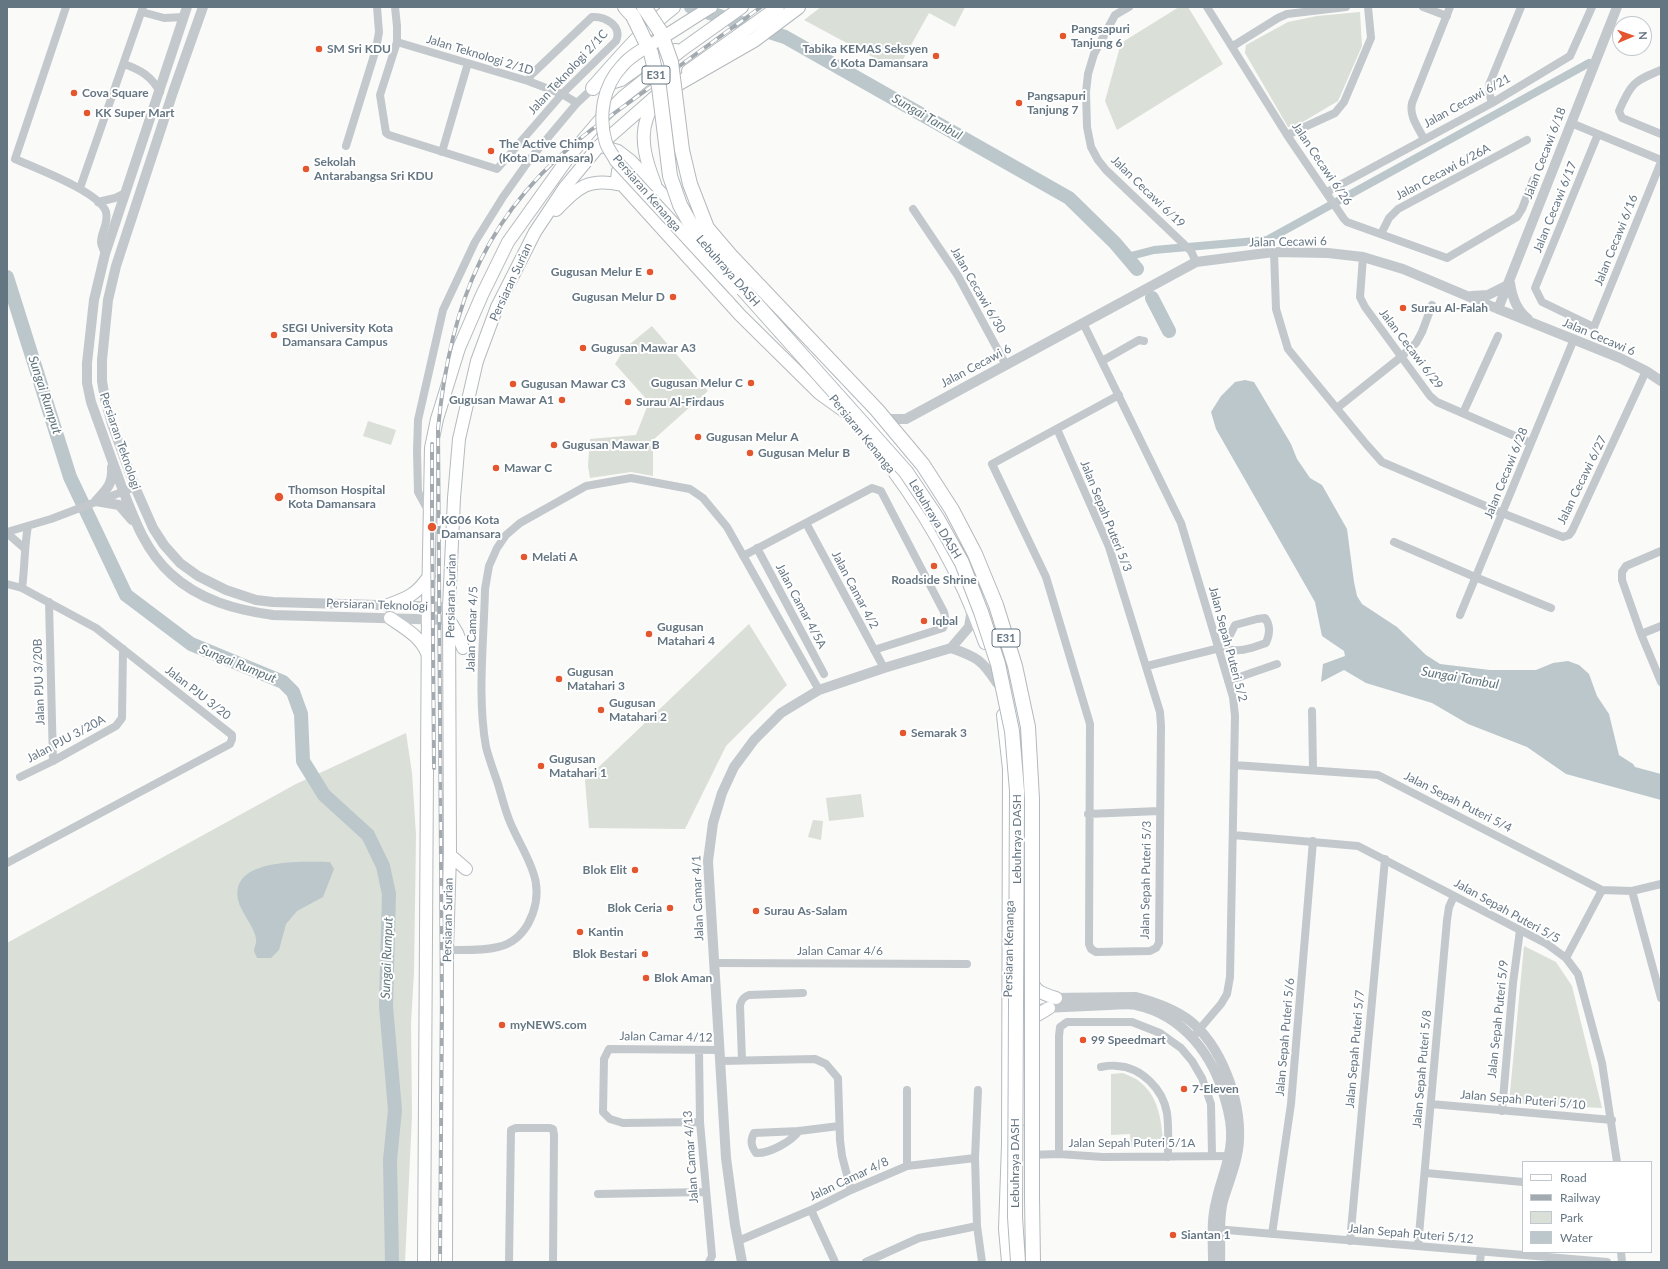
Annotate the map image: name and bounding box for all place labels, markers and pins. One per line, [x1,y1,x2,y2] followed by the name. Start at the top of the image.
[1071,22,1130,50] place label: Pangsapuri Tanjung 6
[1058,31,1068,41] marker: Pangsapuri Tanjung 6
[327,42,391,56] place label: SM Sri KDU
[803,42,928,70] place label: Tabika KEMAS Seksyen 6 Kota Damansara
[314,44,324,54] marker: SM Sri KDU
[931,51,941,61] marker: Tabika KEMAS Seksyen 6 Kota Damansara
[82,86,149,100] place label: Cova Square
[69,88,79,98] marker: Cova Square
[1027,89,1086,117] place label: Pangsapuri Tanjung 7
[1014,98,1024,108] marker: Pangsapuri Tanjung 7
[95,106,174,120] place label: KK Super Mart
[82,108,92,118] marker: KK Super Mart
[499,137,594,165] place label: The Active Chimp (Kota Damansara)
[486,146,496,156] marker: The Active Chimp (Kota Damansara)
[314,155,434,183] place label: Sekolah Antarabangsa Sri KDU
[301,164,311,174] marker: Sekolah Antarabangsa Sri KDU
[551,265,642,279] place label: Gugusan Melur E
[645,267,655,277] marker: Gugusan Melur E
[572,290,665,304] place label: Gugusan Melur D
[668,292,678,302] marker: Gugusan Melur D
[1411,301,1488,315] place label: Surau Al-Falah
[1398,303,1408,313] marker: Surau Al-Falah
[282,321,393,349] place label: SEGI University Kota Damansara Campus
[269,330,279,340] marker: SEGI University Kota Damansara Campus
[591,341,696,355] place label: Gugusan Mawar A3
[578,343,588,353] marker: Gugusan Mawar A3
[651,376,743,390] place label: Gugusan Melur C
[521,377,626,391] place label: Gugusan Mawar C3
[746,378,756,388] marker: Gugusan Melur C
[508,379,518,389] marker: Gugusan Mawar C3
[449,393,554,407] place label: Gugusan Mawar A1
[557,395,567,405] marker: Gugusan Mawar A1
[636,395,724,409] place label: Surau Al-Firdaus
[623,397,633,407] marker: Surau Al-Firdaus
[706,430,799,444] place label: Gugusan Melur A
[693,432,703,442] marker: Gugusan Melur A
[562,438,660,452] place label: Gugusan Mawar B
[549,440,559,450] marker: Gugusan Mawar B
[758,446,850,460] place label: Gugusan Melur B
[745,448,755,458] marker: Gugusan Melur B
[504,461,552,475] place label: Mawar C
[491,463,501,473] marker: Mawar C
[288,483,385,511] place label: Thomson Hospital Kota Damansara
[273,491,285,503] marker: Thomson Hospital Kota Damansara
[441,513,501,541] place label: KG06 Kota Damansara
[426,521,438,533] marker: KG06 Kota Damansara
[532,550,578,564] place label: Melati A
[519,552,529,562] marker: Melati A
[929,561,939,571] marker: Roadside Shrine
[891,573,977,587] place label: Roadside Shrine
[932,614,958,628] place label: Iqbal
[919,616,929,626] marker: Iqbal
[657,620,715,648] place label: Gugusan Matahari 4
[644,629,654,639] marker: Gugusan Matahari 4
[567,665,625,693] place label: Gugusan Matahari 3
[554,674,564,684] marker: Gugusan Matahari 3
[609,696,667,724] place label: Gugusan Matahari 2
[596,705,606,715] marker: Gugusan Matahari 2
[911,726,967,740] place label: Semarak 3
[898,728,908,738] marker: Semarak 3
[549,752,607,780] place label: Gugusan Matahari 1
[536,761,546,771] marker: Gugusan Matahari 1
[583,863,627,877] place label: Blok Elit
[630,865,640,875] marker: Blok Elit
[607,901,662,915] place label: Blok Ceria
[665,903,675,913] marker: Blok Ceria
[764,904,847,918] place label: Surau As-Salam
[751,906,761,916] marker: Surau As-Salam
[588,925,623,939] place label: Kantin
[575,927,585,937] marker: Kantin
[572,947,637,961] place label: Blok Bestari
[640,949,650,959] marker: Blok Bestari
[654,971,712,985] place label: Blok Aman
[641,973,651,983] marker: Blok Aman
[510,1018,587,1032] place label: myNEWS.com
[497,1020,507,1030] marker: myNEWS.com
[1091,1033,1166,1047] place label: 99 Speedmart
[1078,1035,1088,1045] marker: 99 Speedmart
[1192,1082,1239,1096] place label: 7-Eleven
[1179,1084,1189,1094] marker: 7-Eleven
[1181,1228,1231,1242] place label: Siantan 1
[1168,1230,1178,1240] marker: Siantan 1

